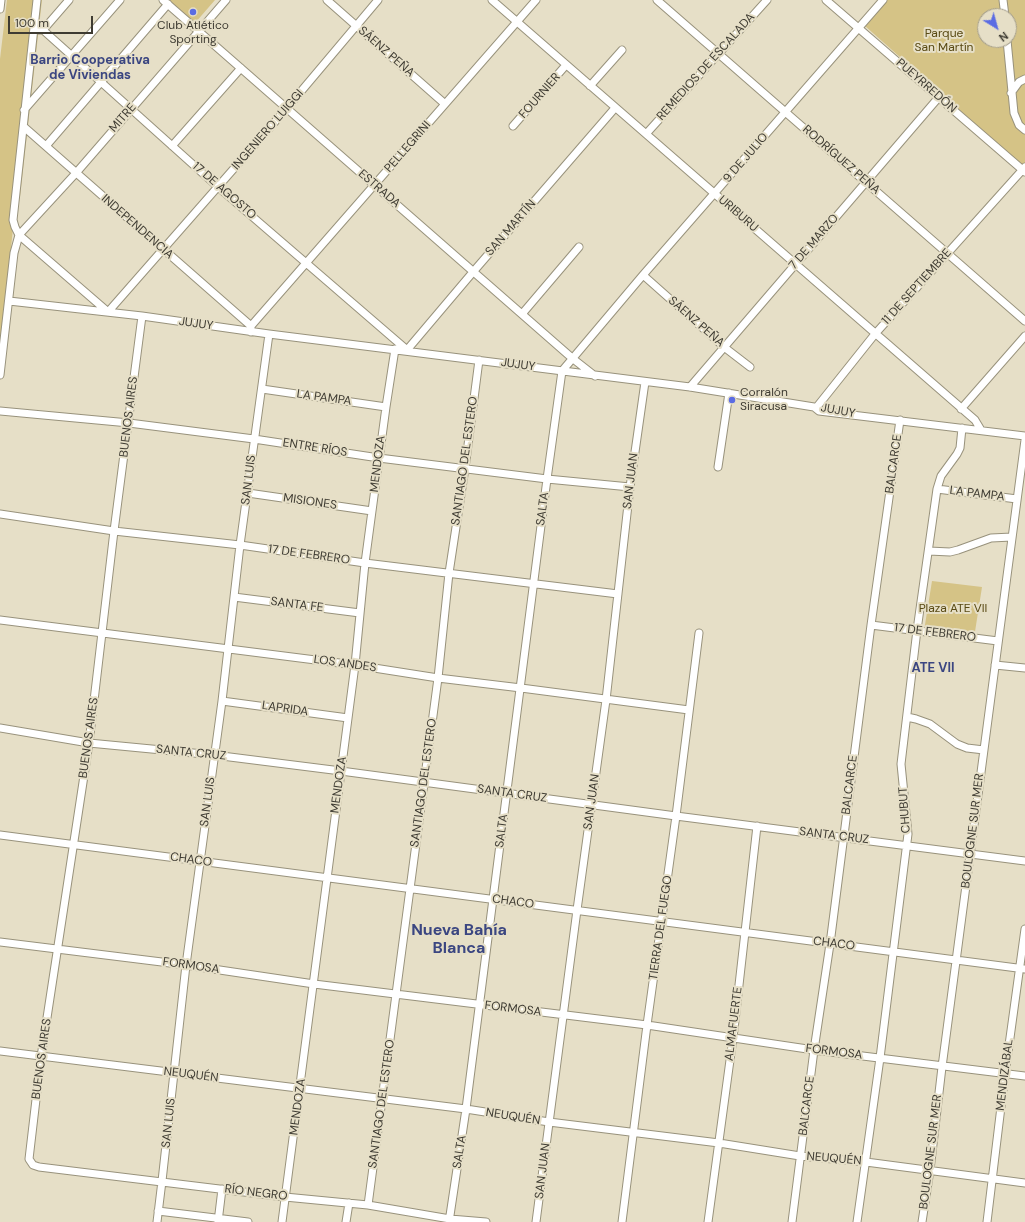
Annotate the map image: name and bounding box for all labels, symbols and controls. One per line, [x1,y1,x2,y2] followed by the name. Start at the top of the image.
[188,7,198,17] marker: Club Atlético Sporting
[10,8,95,34] scale bar
[977,8,1017,48] north arrow
[654,10,758,124] street label: REMEDIOS DE ESCALADA
[15,15,49,31] text: 100 m
[157,19,229,47] place label: Club Atlético Sporting
[355,24,417,80] street label: SÁENZ PEÑA
[915,27,973,55] park label: Parque San Martín
[996,29,1011,45] text: N
[30,53,150,84] district label: Barrio Cooperativa de Viviendas
[893,56,959,116] street label: PUEYRREDÓN
[516,70,564,122] street label: FOURNIER
[229,87,307,173] street label: INGENIERO LUIGGI
[107,101,139,135] street label: MITRE
[382,118,434,176] street label: PELLEGRINI
[799,122,883,198] street label: RODRÍGUEZ PEÑA
[720,130,772,186] street label: 9 DE JULIO
[189,159,259,223] street label: 17 DE AGOSTO
[355,167,403,211] street label: ESTRADA
[98,192,176,262] street label: INDEPENDENCIA
[715,193,761,235] street label: URIBURU
[483,197,539,259] street label: SAN MARTÍN
[786,211,842,273] street label: 7 DE MARZO
[879,246,955,328] street label: 11 DE SEPTIEMBRE
[665,294,727,350] street label: SÁENZ PEÑA
[178,314,214,334] street label: JUJUY
[500,355,536,375] street label: JUJUY
[117,376,141,458] street label: BUENOS AIRES
[740,386,788,414] place label: Corralón Siracusa
[296,387,352,409] street label: LA PAMPA
[727,395,737,405] marker: Corralón Siracusa
[449,396,481,526] street label: SANTIAGO DEL ESTERO
[820,401,856,421] street label: JUJUY
[883,434,905,494] street label: BALCARCE
[367,435,389,493] street label: MENDOZA
[282,436,348,460] street label: ENTRE RÍOS
[620,452,642,510] street label: SAN JUAN
[239,454,259,506] street label: SAN LUIS
[949,483,1005,505] street label: LA PAMPA
[282,491,338,513] street label: MISIONES
[534,491,552,527] street label: SALTA
[267,542,351,568] street label: 17 DE FEBRERO
[270,595,324,615] street label: SANTA FE
[919,602,987,616] park label: Plaza ATE VII
[893,621,977,645] street label: 17 DE FEBRERO
[313,652,377,676] street label: LOS ANDES
[912,661,954,677] district label: ATE VII
[76,697,102,779] street label: BUENOS AIRES
[261,699,309,719] street label: LAPRIDA
[408,718,440,848] street label: SANTIAGO DEL ESTERO
[155,742,227,764] street label: SANTA CRUZ
[839,755,861,815] street label: BALCARCE
[328,756,350,814] street label: MENDOZA
[581,773,603,831] street label: SAN JUAN
[959,773,987,889] street label: BOULOGNE SUR MER
[197,776,219,828] street label: SAN LUIS
[476,782,548,806] street label: SANTA CRUZ
[896,786,914,834] street label: CHUBUT
[493,813,511,849] street label: SALTA
[798,825,870,847] street label: SANTA CRUZ
[169,850,213,870] street label: CHACO
[647,875,675,981] street label: TIERRA DEL FUEGO
[491,892,535,912] street label: CHACO
[411,921,507,959] district label: Nueva Bahía Blanca
[812,934,856,954] street label: CHACO
[162,955,220,977] street label: FORMOSA
[722,986,746,1062] street label: ALMAFUERTE
[484,998,542,1020] street label: FORMOSA
[29,1018,55,1100] street label: BUENOS AIRES
[993,1038,1017,1112] street label: MENDIZÁBAL
[366,1039,398,1169] street label: SANTIAGO DEL ESTERO
[805,1041,863,1063] street label: FORMOSA
[163,1064,219,1086] street label: NEUQUÉN
[796,1076,818,1136] street label: BALCARCE
[287,1078,309,1136] street label: MENDOZA
[917,1094,945,1210] street label: BOULOGNE SUR MER
[159,1097,179,1149] street label: SAN LUIS
[485,1106,541,1128] street label: NEUQUÉN
[450,1134,470,1170] street label: SALTA
[532,1142,554,1200] street label: SAN JUAN
[806,1149,862,1169] street label: NEUQUÉN
[224,1182,288,1204] street label: RÍO NEGRO

